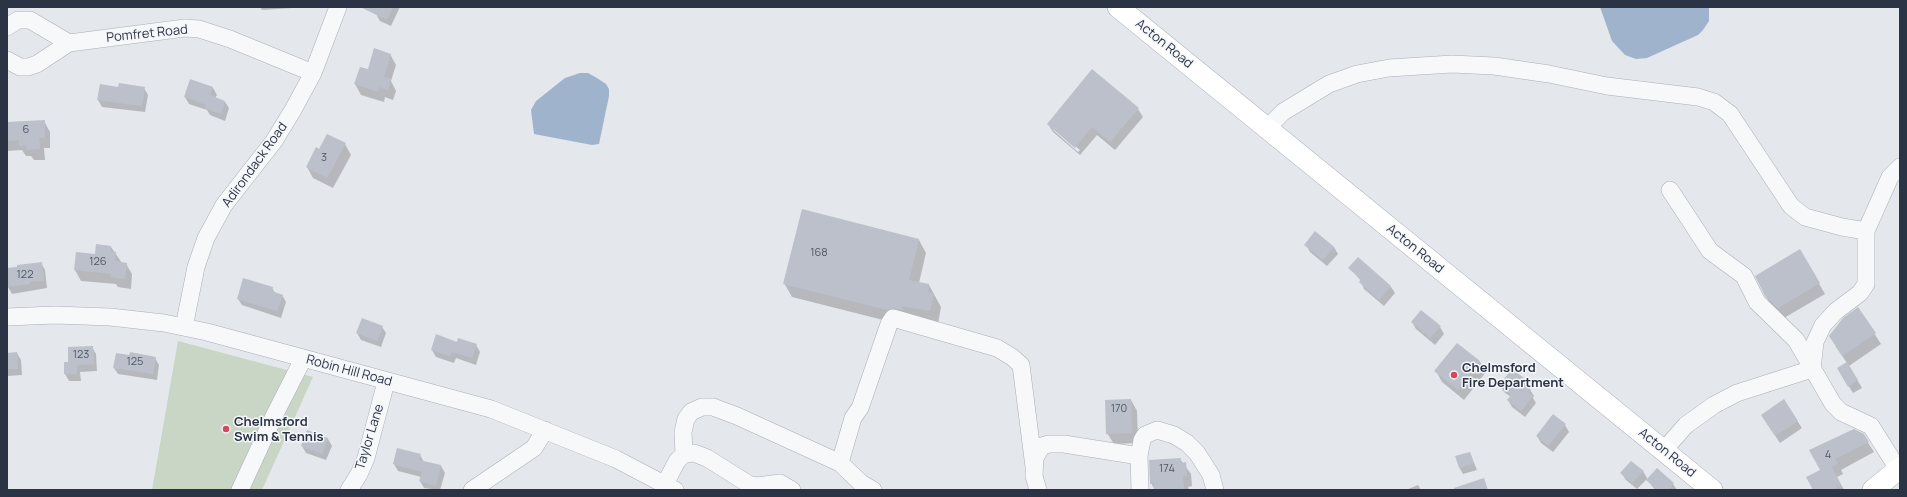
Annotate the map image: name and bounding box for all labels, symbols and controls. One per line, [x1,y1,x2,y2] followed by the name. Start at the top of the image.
[1132,16,1196,72] street label: Acton Road
[105,22,189,46] street label: Pomfret Road
[219,120,291,210] street label: Adirondack Road
[23,123,29,137] house number: 6
[321,151,327,165] house number: 3
[1383,221,1447,277] street label: Acton Road
[810,246,828,260] house number: 168
[89,255,107,269] house number: 126
[17,268,33,282] house number: 122
[73,348,89,362] house number: 123
[304,352,394,390] street label: Robin Hill Road
[127,355,143,369] house number: 125
[1462,360,1564,391] place label: Chelmsford Fire Department
[1449,370,1459,380] marker: Chelmsford Fire Department
[353,402,387,472] street label: Taylor Lane
[1111,402,1127,416] house number: 170
[234,414,324,445] place label: Chelmsford Swim & Tennis
[221,424,231,434] marker: Chelmsford Swim & Tennis
[1635,425,1699,481] street label: Acton Road
[1825,448,1831,462] house number: 4
[1159,462,1175,476] house number: 174

